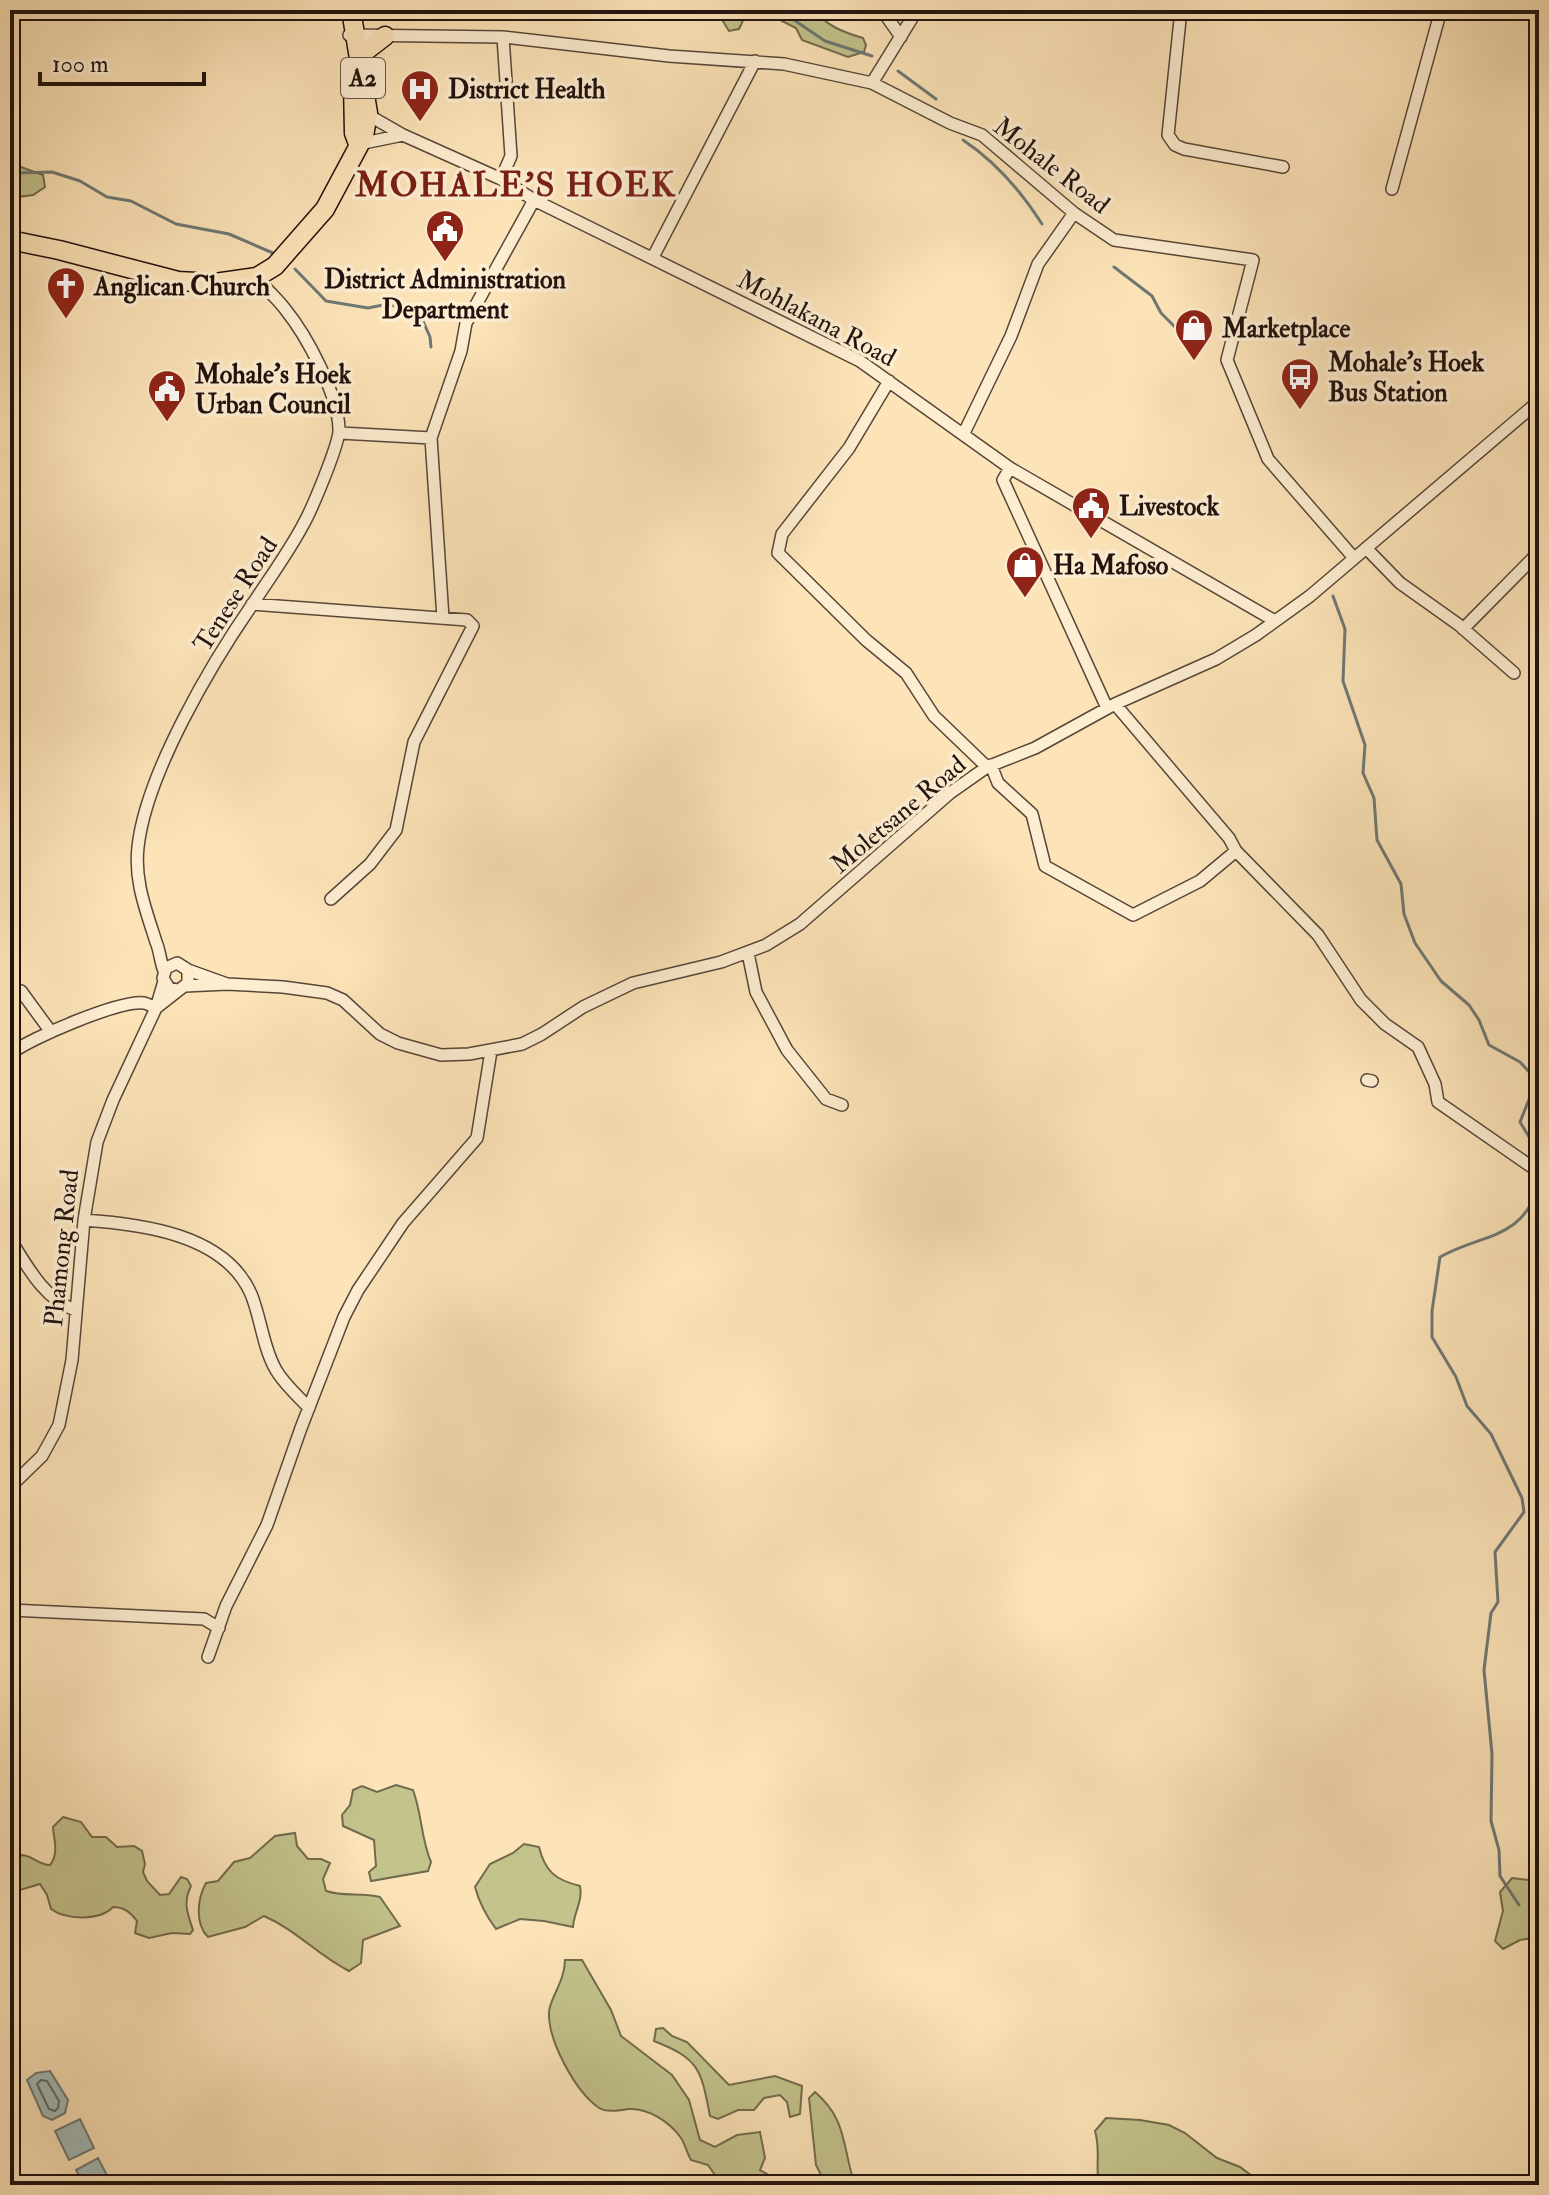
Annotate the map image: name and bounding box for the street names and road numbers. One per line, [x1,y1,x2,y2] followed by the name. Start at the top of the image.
[341,58,385,98] road number: A2
[987,111,1116,221] street label: Mohale Road
[732,264,901,374] street label: Mohlakana Road
[187,531,285,658] street label: Tenese Road
[825,749,973,881] street label: Moletsane Road
[38,1168,86,1328] street label: Phamong Road

